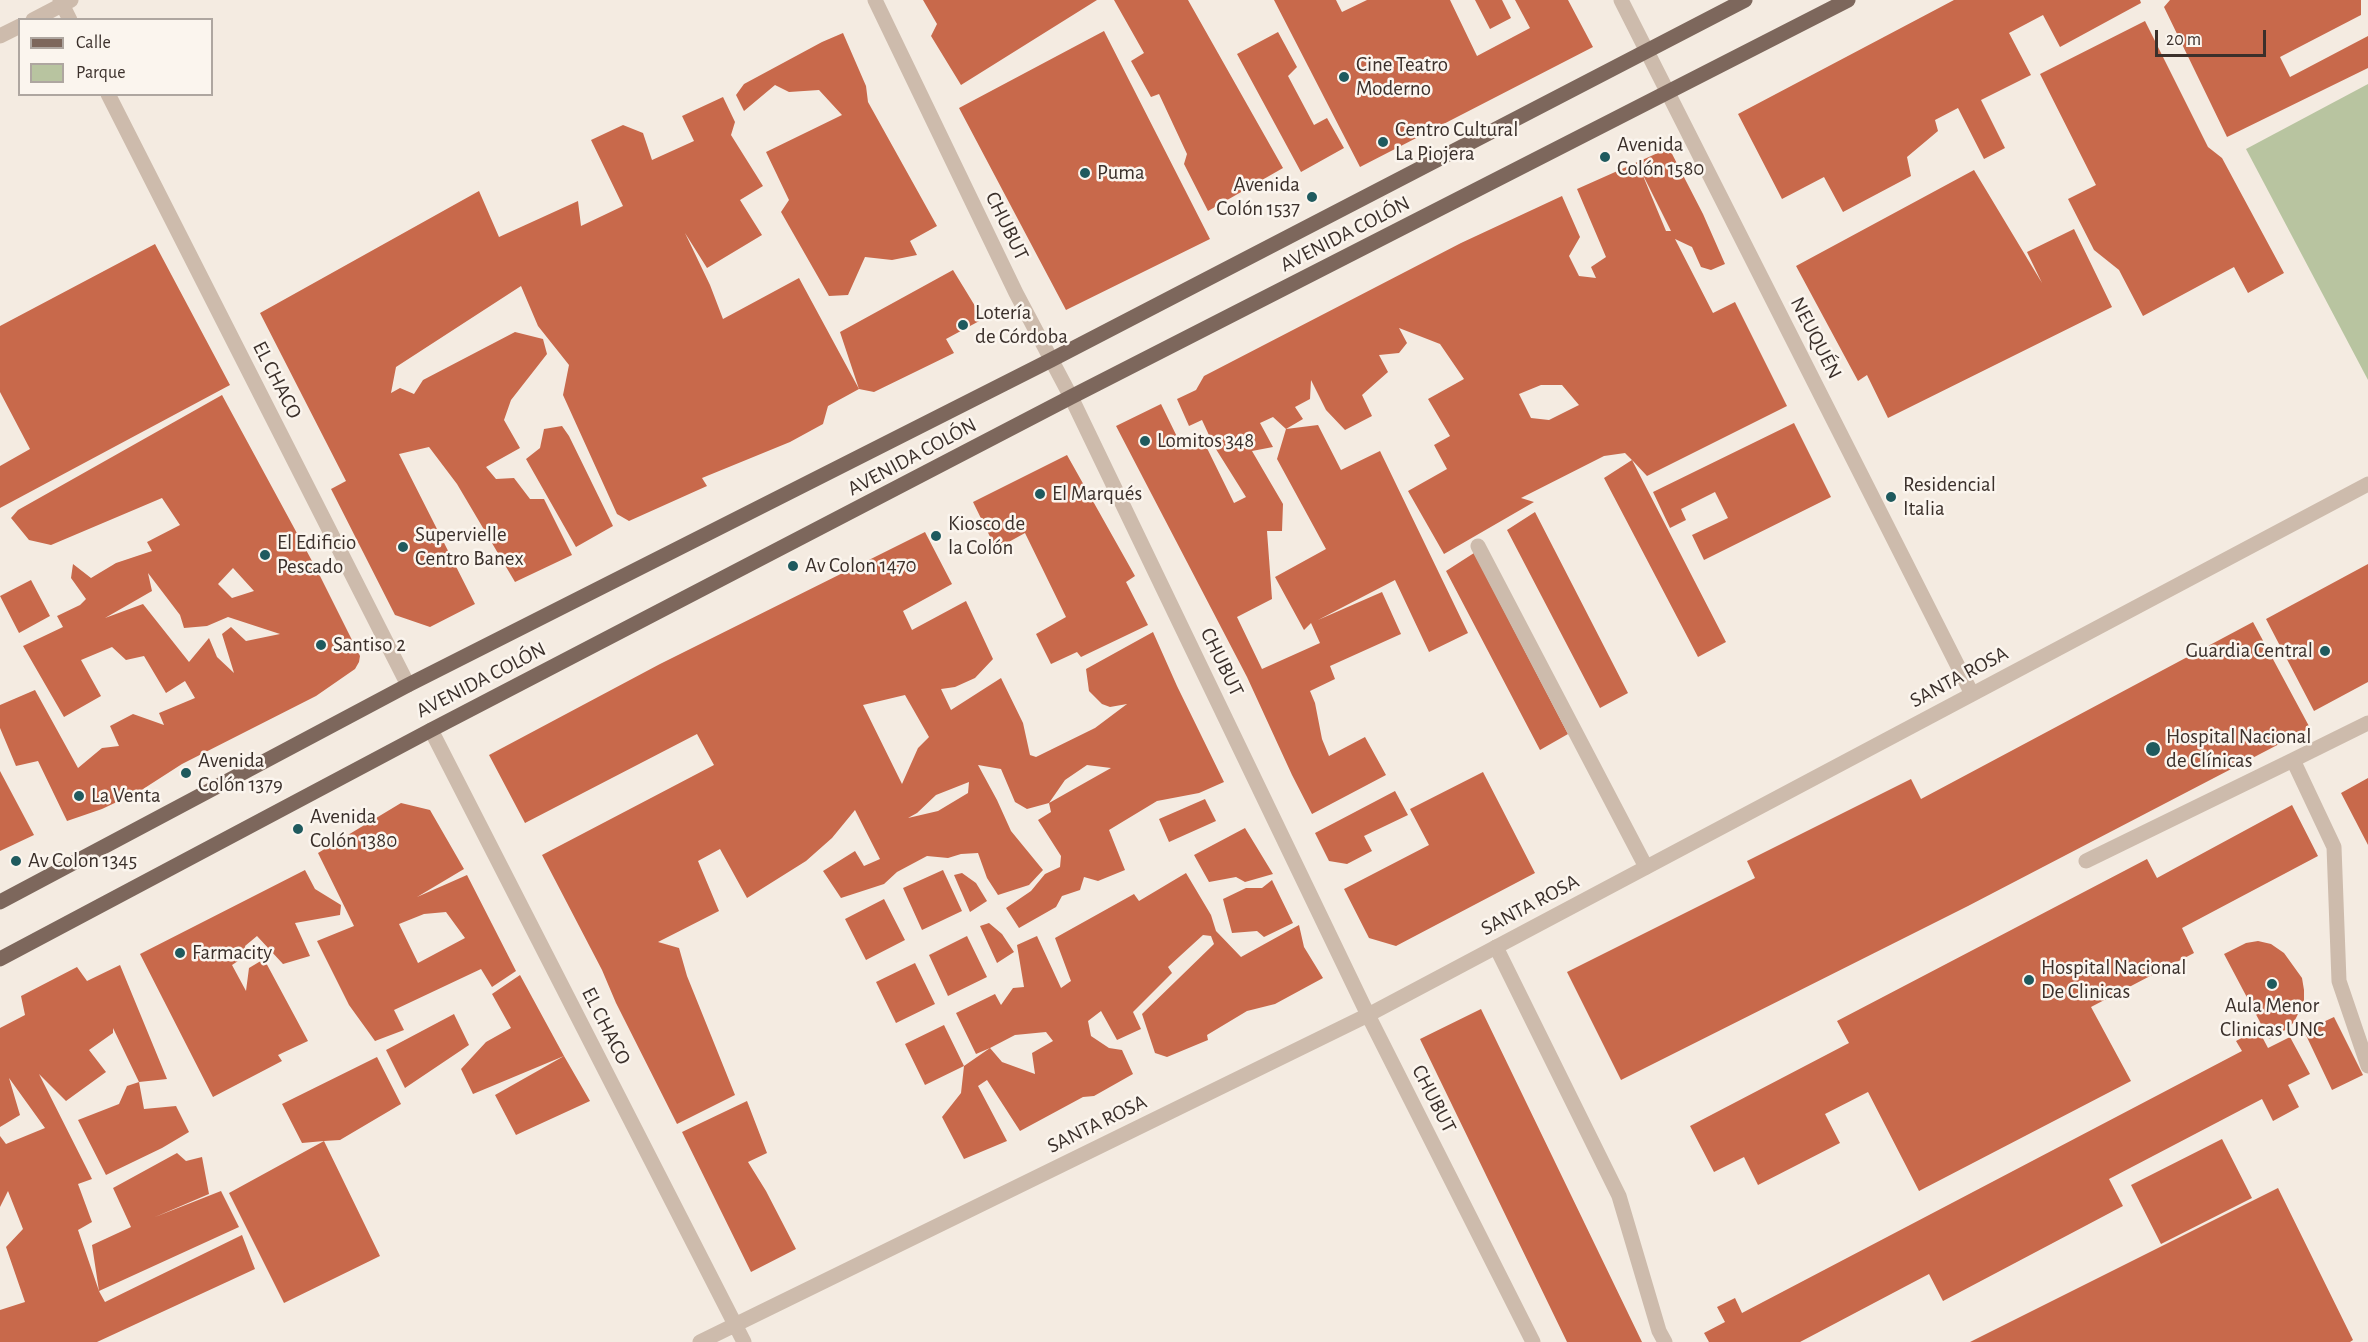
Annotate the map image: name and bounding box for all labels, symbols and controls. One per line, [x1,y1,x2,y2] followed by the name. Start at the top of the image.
[18,18,213,96] legend
[2158,18,2269,56] scale bar
[2166,31,2201,49] text: 20 m
[76,34,111,52] text: Calle
[1356,52,1448,102] place label: Cine Teatro Moderno
[76,64,125,82] text: Parque
[1337,70,1351,84] marker: Cine Teatro Moderno
[1395,117,1518,167] place label: Centro Cultural La Piojera
[1617,132,1704,182] place label: Avenida Colón 1580
[1376,135,1390,149] marker: Centro Cultural La Piojera
[1598,150,1612,164] marker: Avenida Colón 1580
[1097,160,1145,186] place label: Puma
[1078,166,1092,180] marker: Puma
[1216,172,1300,222] place label: Avenida Colón 1537
[980,188,1034,264] street label: CHUBUT
[1276,190,1414,278] street label: AVENIDA COLÓN
[1305,190,1319,204] marker: Avenida Colón 1537
[1785,293,1847,383] street label: NEUQUÉN
[975,300,1068,350] place label: Lotería de Córdoba
[956,318,970,332] marker: Lotería de Córdoba
[247,337,307,423] street label: EL CHACO
[843,412,981,502] street label: AVENIDA COLÓN
[1157,428,1254,454] place label: Lomitos 348
[1138,434,1152,448] marker: Lomitos 348
[1903,472,1996,522] place label: Residencial Italia
[1052,481,1142,507] place label: El Marqués
[1033,487,1047,501] marker: El Marqués
[1884,490,1898,504] marker: Residencial Italia
[948,511,1025,561] place label: Kiosco de la Colón
[415,522,524,572] place label: Supervielle Centro Banex
[929,529,943,543] marker: Kiosco de la Colón
[277,530,356,580] place label: El Edificio Pescado
[396,540,410,554] marker: Supervielle Centro Banex
[258,548,272,562] marker: El Edificio Pescado
[805,553,917,579] place label: Av Colon 1470
[786,559,800,573] marker: Av Colon 1470
[1195,624,1249,700] street label: CHUBUT
[333,632,406,658] place label: Santiso 2
[412,636,550,724] street label: AVENIDA COLÓN
[314,638,328,652] marker: Santiso 2
[2186,638,2313,664] place label: Guardia Central
[1906,641,2012,713] street label: SANTA ROSA
[2318,644,2332,658] marker: Guardia Central
[2166,724,2311,774] place label: Hospital Nacional de Clínicas
[2144,740,2162,758] marker: Hospital Nacional de Clínicas
[198,748,283,798] place label: Avenida Colón 1379
[179,766,193,780] marker: Avenida Colón 1379
[91,783,161,809] place label: La Venta
[72,789,86,803] marker: La Venta
[310,804,397,854] place label: Avenida Colón 1380
[291,822,305,836] marker: Avenida Colón 1380
[28,848,137,874] place label: Av Colon 1345
[9,854,23,868] marker: Av Colon 1345
[1477,869,1583,941] street label: SANTA ROSA
[192,940,272,966] place label: Farmacity
[173,946,187,960] marker: Farmacity
[2041,955,2186,1005] place label: Hospital Nacional De Clinicas
[2022,973,2036,987] marker: Hospital Nacional De Clinicas
[2265,977,2279,991] marker: Aula Menor Clinicas UNC
[576,983,636,1069] street label: EL CHACO
[2220,993,2324,1043] place label: Aula Menor Clinicas UNC
[1406,1061,1462,1137] street label: CHUBUT
[1043,1089,1151,1159] street label: SANTA ROSA

